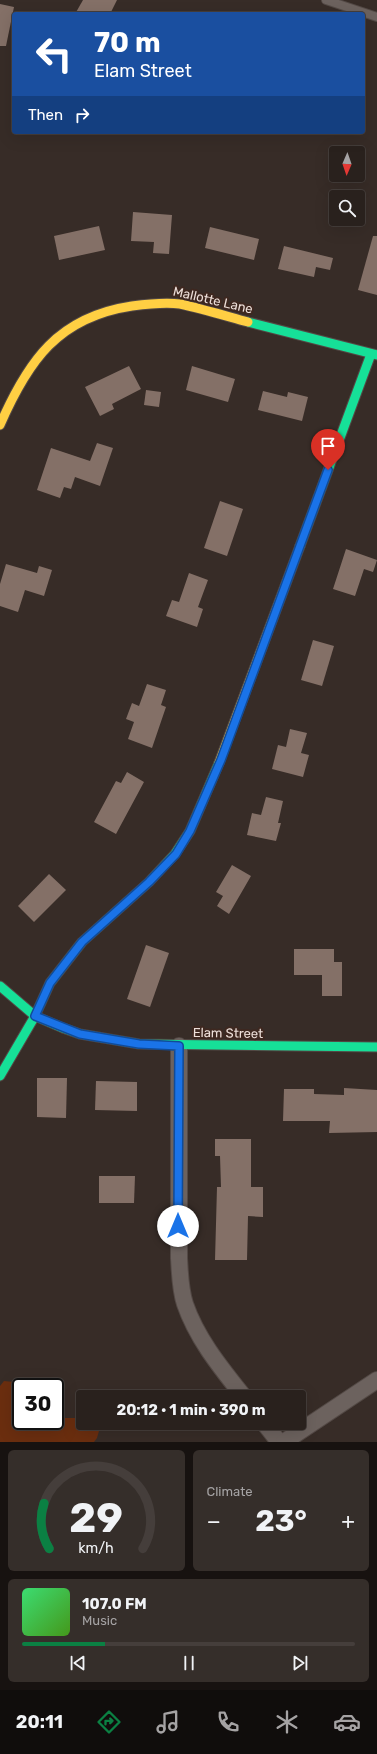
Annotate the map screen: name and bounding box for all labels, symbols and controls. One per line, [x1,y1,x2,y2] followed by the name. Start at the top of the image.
[94,26,161,59] text: 70 m
[28,28,80,80] icon: left
[94,60,192,82] text: Elam Street
[71,104,93,126] icon: right
[28,106,63,124] text: Then
[329,146,365,182] north arrow
[329,146,365,226] map controls
[329,190,365,226] button: search
[172,284,254,316] street label: Mallotte Lane
[311,429,345,470] pin
[317,435,339,457] icon: arrive
[193,1025,263,1041] street label: Elam Street
[157,1205,199,1247] position arrow
[12,1378,64,1430] speed limit sign: 30
[116,1401,266,1419] text: 20:12 · 1 min · 390 m
[207,1484,253,1499] text: Climate
[69,1492,123,1541] text: 29
[255,1503,307,1539] text: 23°
[207,1508,221,1535] text: −
[341,1508,355,1535] text: +
[78,1539,114,1556] text: km/h
[82,1595,147,1613] text: 107.0 FM
[82,1613,117,1628] text: Music
[67,1652,89,1674] icon: previous
[178,1652,200,1674] icon: pause
[289,1652,311,1674] icon: next
[95,1708,123,1736] icon: directions
[154,1708,182,1736] icon: music
[214,1708,242,1736] icon: phone
[273,1708,301,1736] icon: climate
[333,1708,361,1736] icon: car
[16,1711,63,1733] text: 20:11

